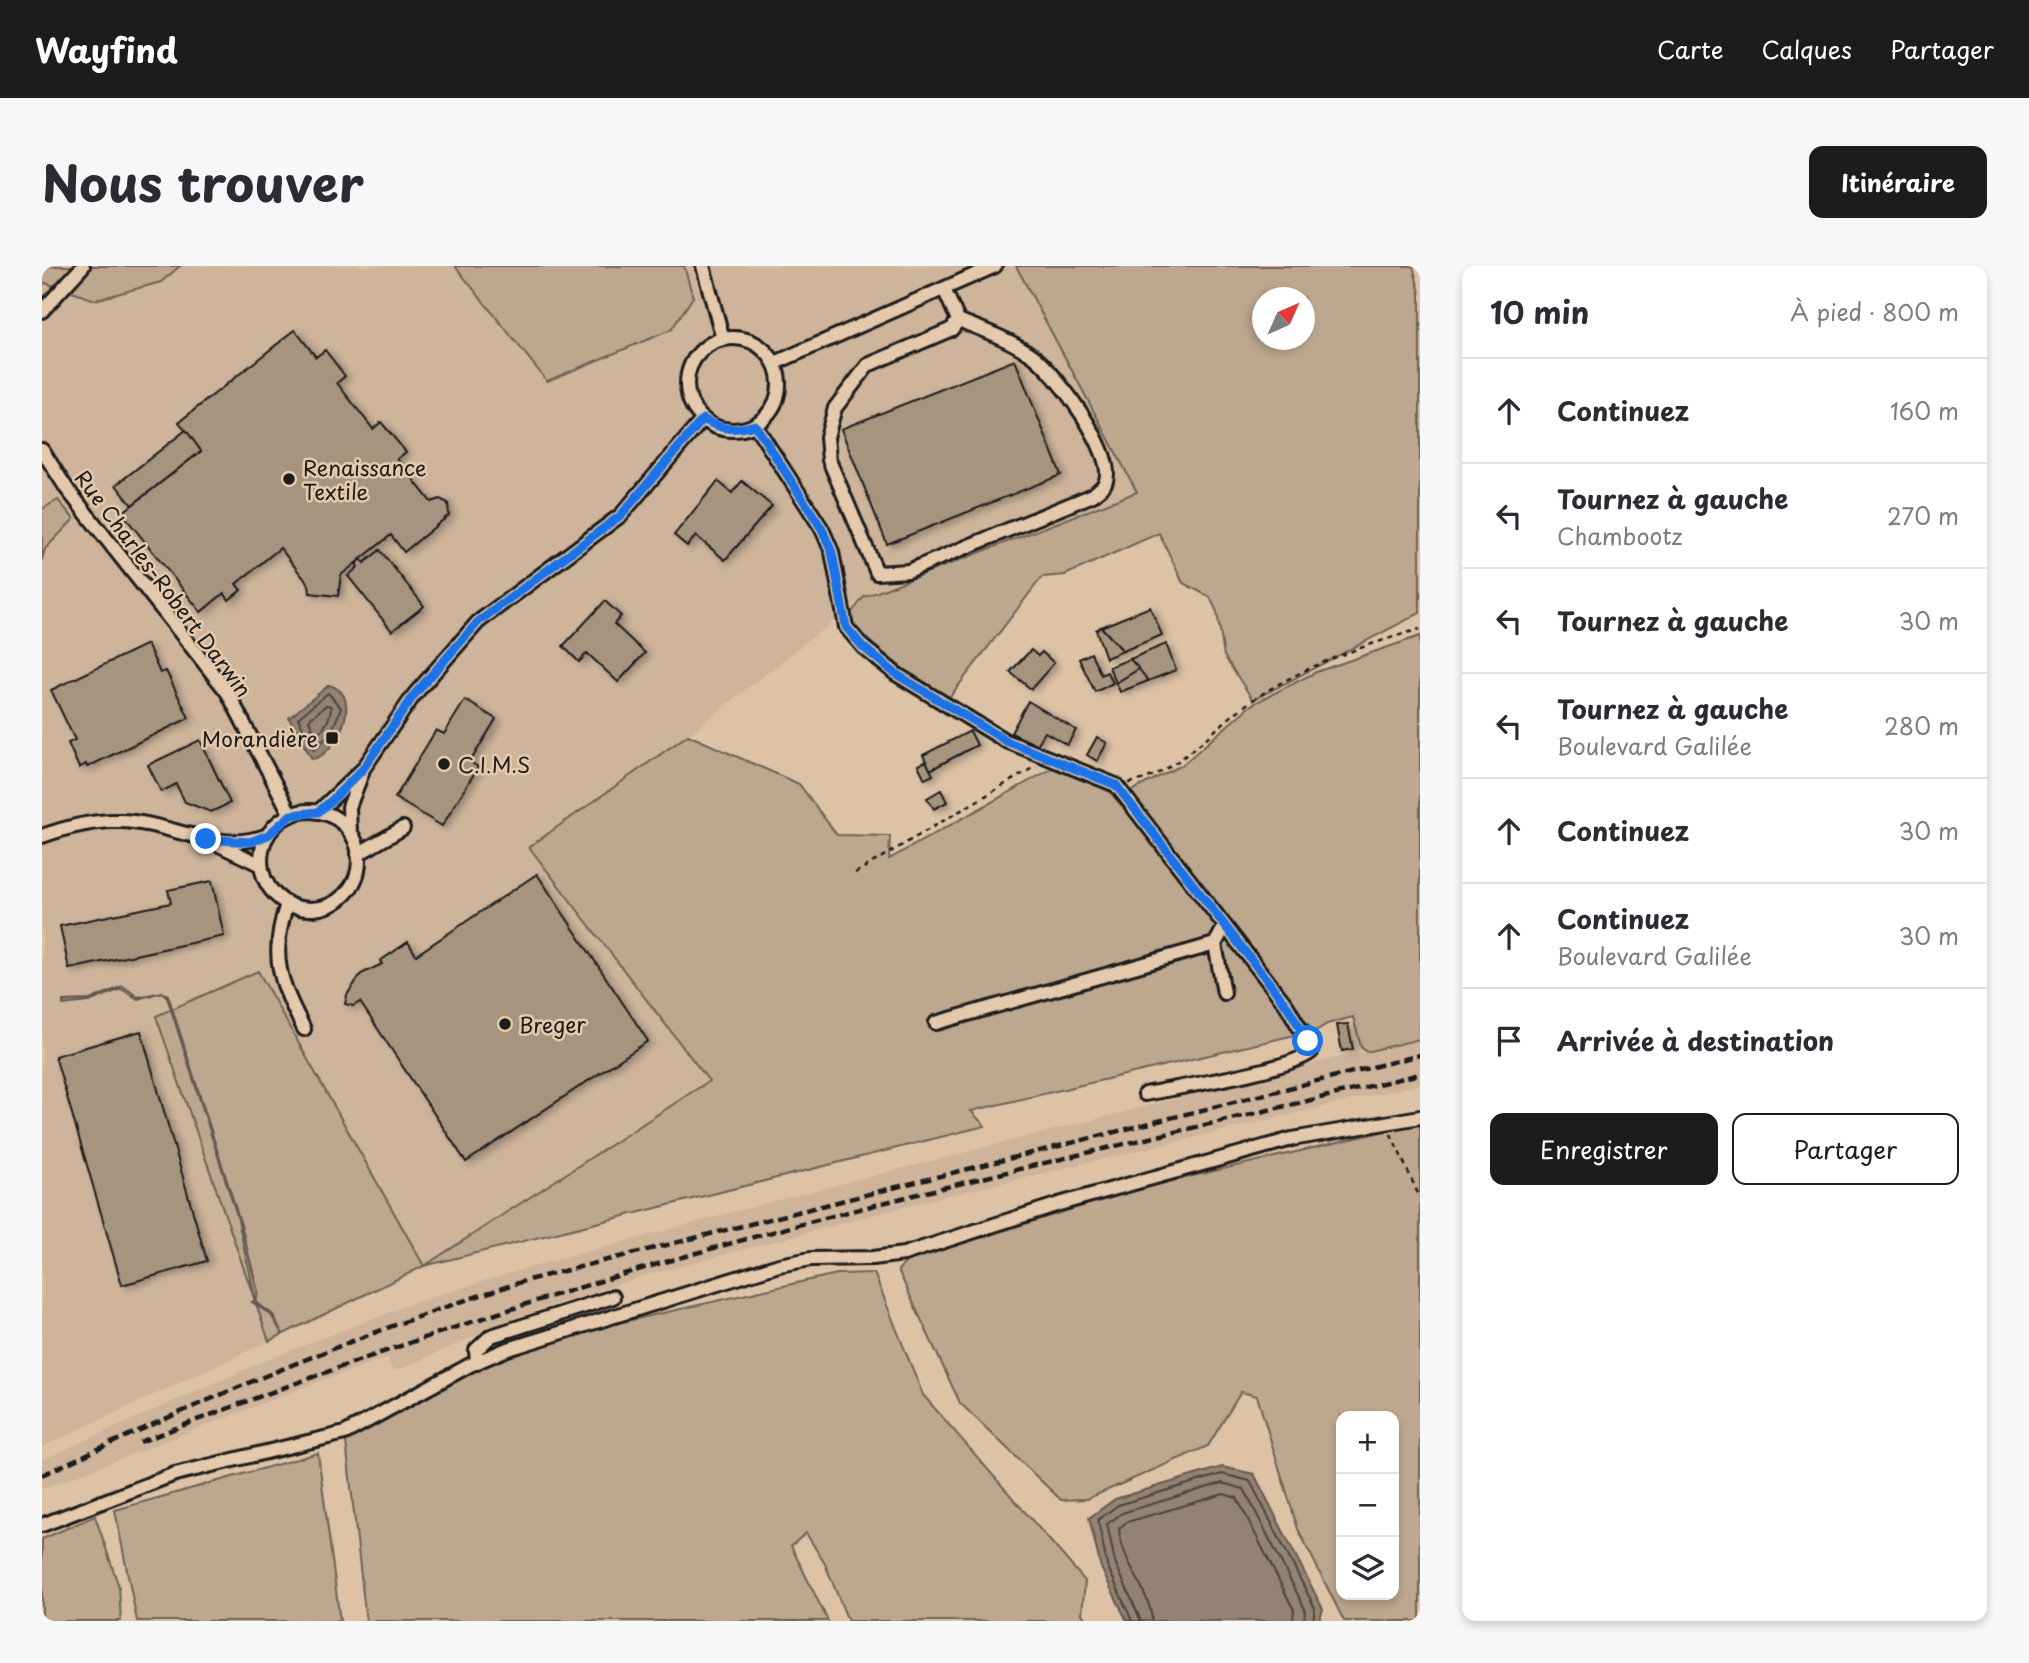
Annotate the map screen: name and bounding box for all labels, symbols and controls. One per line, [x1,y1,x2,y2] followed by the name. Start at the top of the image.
[35,24,178,74] text: Wayfind
[1657,31,1723,67] text: Carte
[1761,31,1852,67] text: Calques
[1890,31,1994,67] text: Partager
[42,145,364,219] text: Nous trouver
[1809,146,1987,218] button: Itinéraire
[1252,287,1315,350] north arrow
[1490,289,1589,334] text: 10 min
[1790,294,1959,329] text: À pied · 800 m
[1557,391,1689,430] text: Continuez
[1490,392,1528,430] icon: ahead
[1890,393,1959,428] text: 160 m
[303,451,426,507] place label: Renaissance Textile
[68,463,260,703] street label: Rue Charles-Robert Darwin
[281,471,297,487] marker: Renaissance Textile
[1557,479,1788,518] text: Tournez à gauche
[1490,497,1528,535] icon: left
[1887,498,1959,533] text: 270 m
[1557,518,1683,553] text: Chambootz
[1557,601,1788,640] text: Tournez à gauche
[1490,602,1528,640] icon: left
[1898,603,1959,638] text: 30 m
[1557,689,1788,728] text: Tournez à gauche
[1490,707,1528,745] icon: left
[1884,708,1959,743] text: 280 m
[202,722,318,754] place label: Morandière
[1557,728,1752,763] text: Boulevard Galilée
[324,730,340,746] marker: Morandière
[458,748,530,780] place label: C.I.M.S
[436,756,452,772] marker: C.I.M.S
[1557,811,1689,850] text: Continuez
[1490,812,1528,850] icon: ahead
[1898,813,1959,848] text: 30 m
[190,823,221,854] route end
[1557,899,1689,938] text: Continuez
[1490,917,1528,955] icon: ahead
[1898,918,1959,953] text: 30 m
[1557,938,1752,973] text: Boulevard Galilée
[519,1008,586,1040] place label: Breger
[497,1016,513,1032] marker: Breger
[1557,1021,1834,1060] text: Arrivée à destination
[1490,1022,1528,1060] icon: arrive
[1292,1025,1323,1056] route start
[1490,1113,1718,1185] button: Enregistrer
[1732,1113,1959,1185] button: Partager
[1336,1411,1399,1600] map controls
[1336,1411,1399,1474] button: +
[1336,1474,1399,1537] button: −
[1336,1537,1399,1600] button: layers

